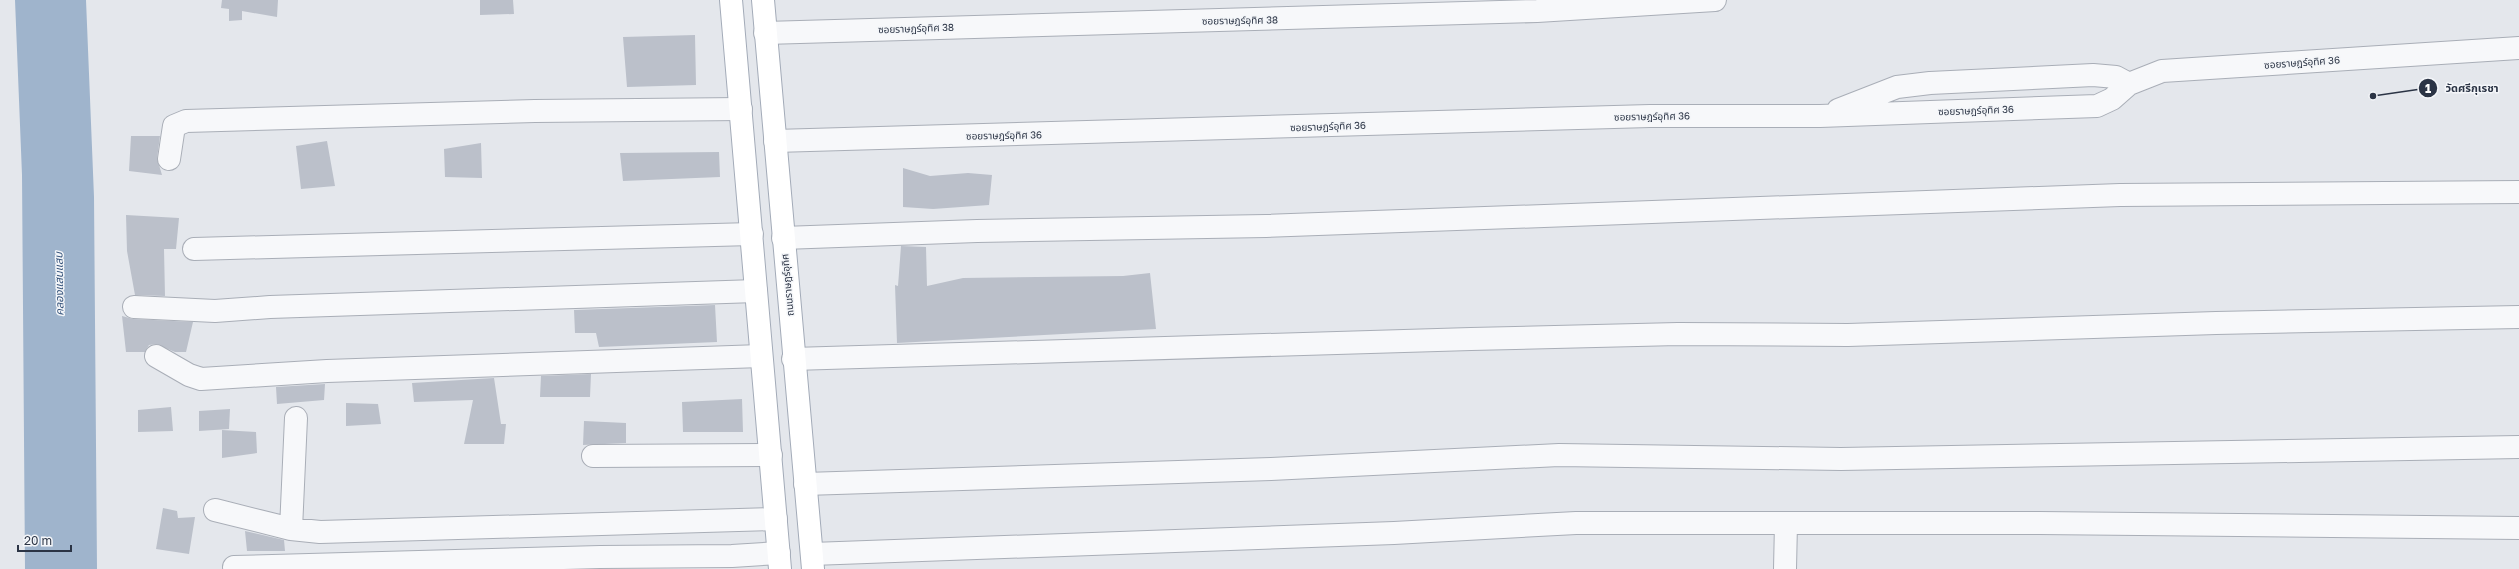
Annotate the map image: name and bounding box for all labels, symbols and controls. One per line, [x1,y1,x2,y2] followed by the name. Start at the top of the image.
[1202,13,1278,28] street label: ซอยราษฎร์อุทิศ 38
[878,21,954,36] street label: ซอยราษฎร์อุทิศ 38
[2264,53,2340,72] street label: ซอยราษฎร์อุทิศ 36
[2418,77,2507,100] callout: วัดศรีกุเรชา
[2425,81,2431,96] text: 1
[2445,81,2499,95] text: วัดศรีกุเรชา
[1938,103,2014,118] street label: ซอยราษฎร์อุทิศ 36
[1614,109,1690,124] street label: ซอยราษฎร์อุทิศ 36
[1290,119,1366,134] street label: ซอยราษฎร์อุทิศ 36
[966,128,1042,143] street label: ซอยราษฎร์อุทิศ 36
[51,251,66,316] water label: คลองแสนแสบ
[778,253,797,317] street label: ถนนราษฎร์อุทิศ
[18,527,71,553] scale bar
[24,533,52,548] text: 20 m

